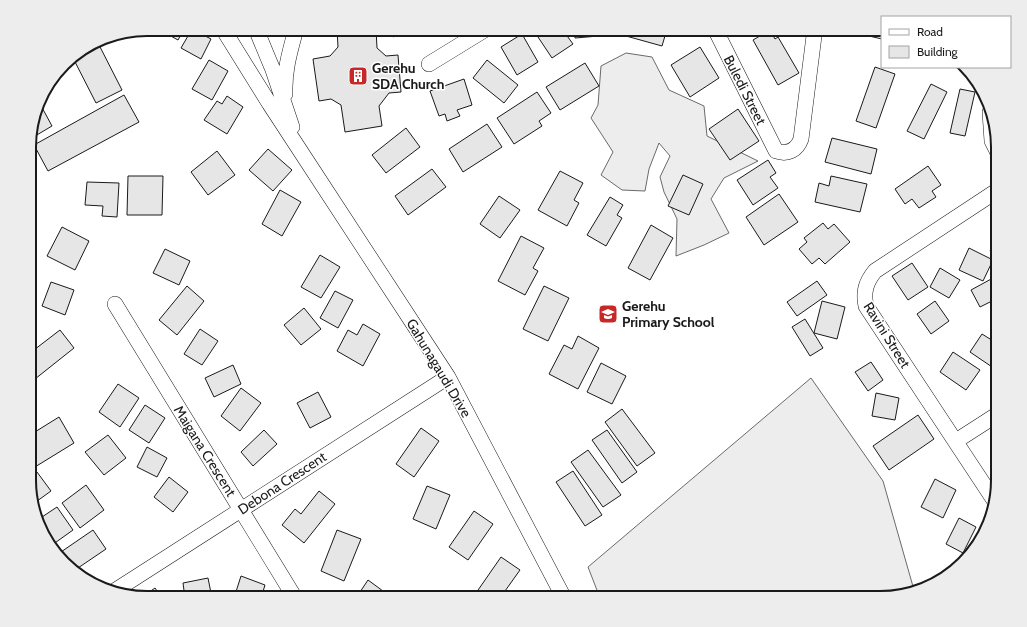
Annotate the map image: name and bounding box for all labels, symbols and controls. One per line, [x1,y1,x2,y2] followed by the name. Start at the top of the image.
[881,16,1011,68] legend
[917,24,943,39] text: Road
[917,44,959,59] text: Building
[720,52,770,128] street label: Buledi Street
[372,59,444,93] place label: Gerehu SDA Church
[347,65,369,87] building icon: Gerehu SDA Church
[622,297,715,331] place label: Gerehu Primary School
[860,299,915,372] street label: Ravini Street
[597,303,619,325] school or university icon: Gerehu Primary School
[402,315,476,421] street label: Gahunagaudi Drive
[170,402,240,500] street label: Maigana Crescent
[234,448,330,518] street label: Debona Crescent

